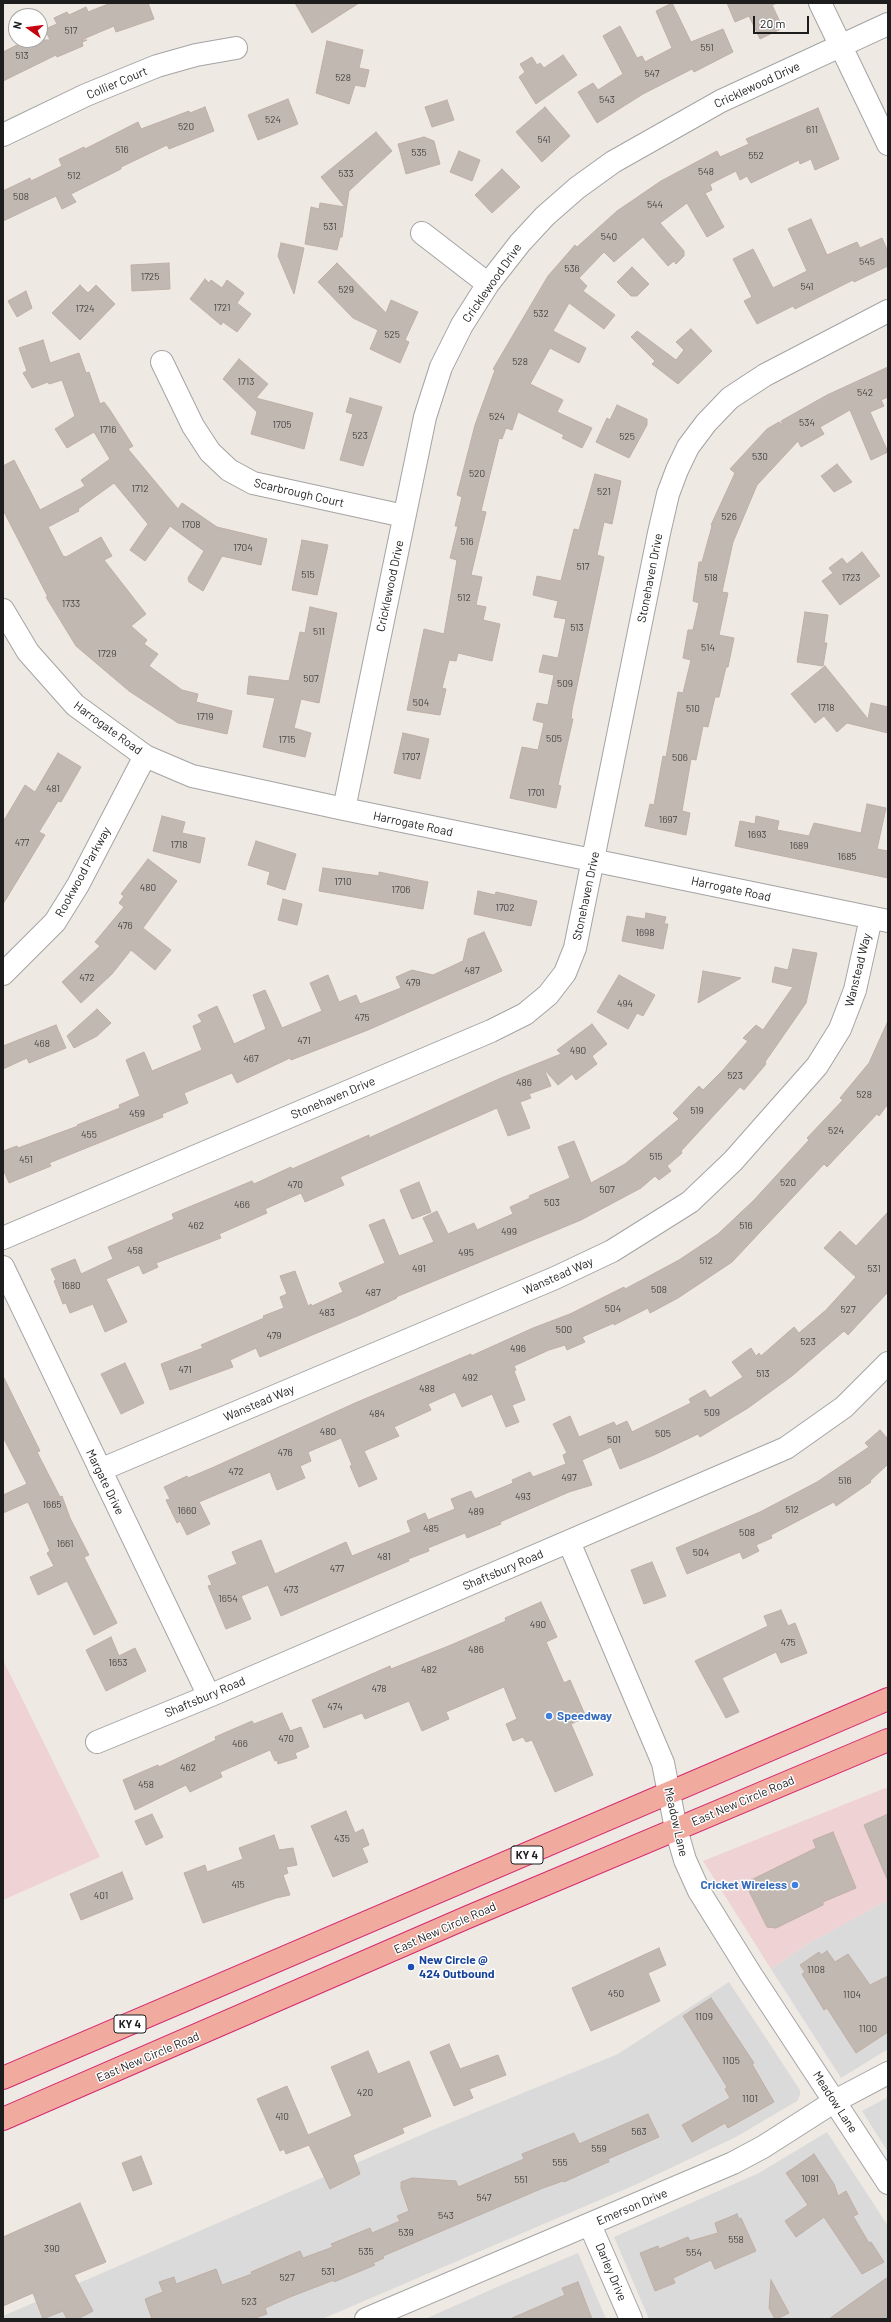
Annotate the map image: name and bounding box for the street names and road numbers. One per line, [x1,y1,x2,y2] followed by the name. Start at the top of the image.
[712,59,802,111] street label: Cricklewood Drive
[84,64,150,102] street label: Collier Court
[459,241,525,325] street label: Cricklewood Drive
[253,476,345,510] street label: Scarbrough Court
[634,532,666,624] street label: Stonehaven Drive
[373,539,407,633] street label: Cricklewood Drive
[71,698,145,758] street label: Harrogate Road
[372,809,454,839] street label: Harrogate Road
[52,825,114,919] street label: Rookwood Parkway
[570,850,602,942] street label: Stonehaven Drive
[690,874,772,904] street label: Harrogate Road
[842,932,874,1008] street label: Wanstead Way
[289,1074,377,1122] street label: Stonehaven Drive
[521,1254,595,1298] street label: Wanstead Way
[221,1382,297,1424] street label: Wanstead Way
[83,1447,127,1517] street label: Margate Drive
[461,1547,545,1593] street label: Shaftsbury Road
[163,1674,247,1720] street label: Shaftsbury Road
[689,1773,797,1829] street label: East New Circle Road
[661,1786,691,1858] street label: Meadow Lane
[511,1846,543,1864] road number: KY 4
[392,1899,498,1957] street label: East New Circle Road
[114,2015,146,2033] road number: KY 4
[94,2029,202,2085] street label: East New Circle Road
[810,2068,860,2136] street label: Meadow Lane
[594,2186,670,2228] street label: Emerson Drive
[592,2241,630,2303] street label: Darley Drive

